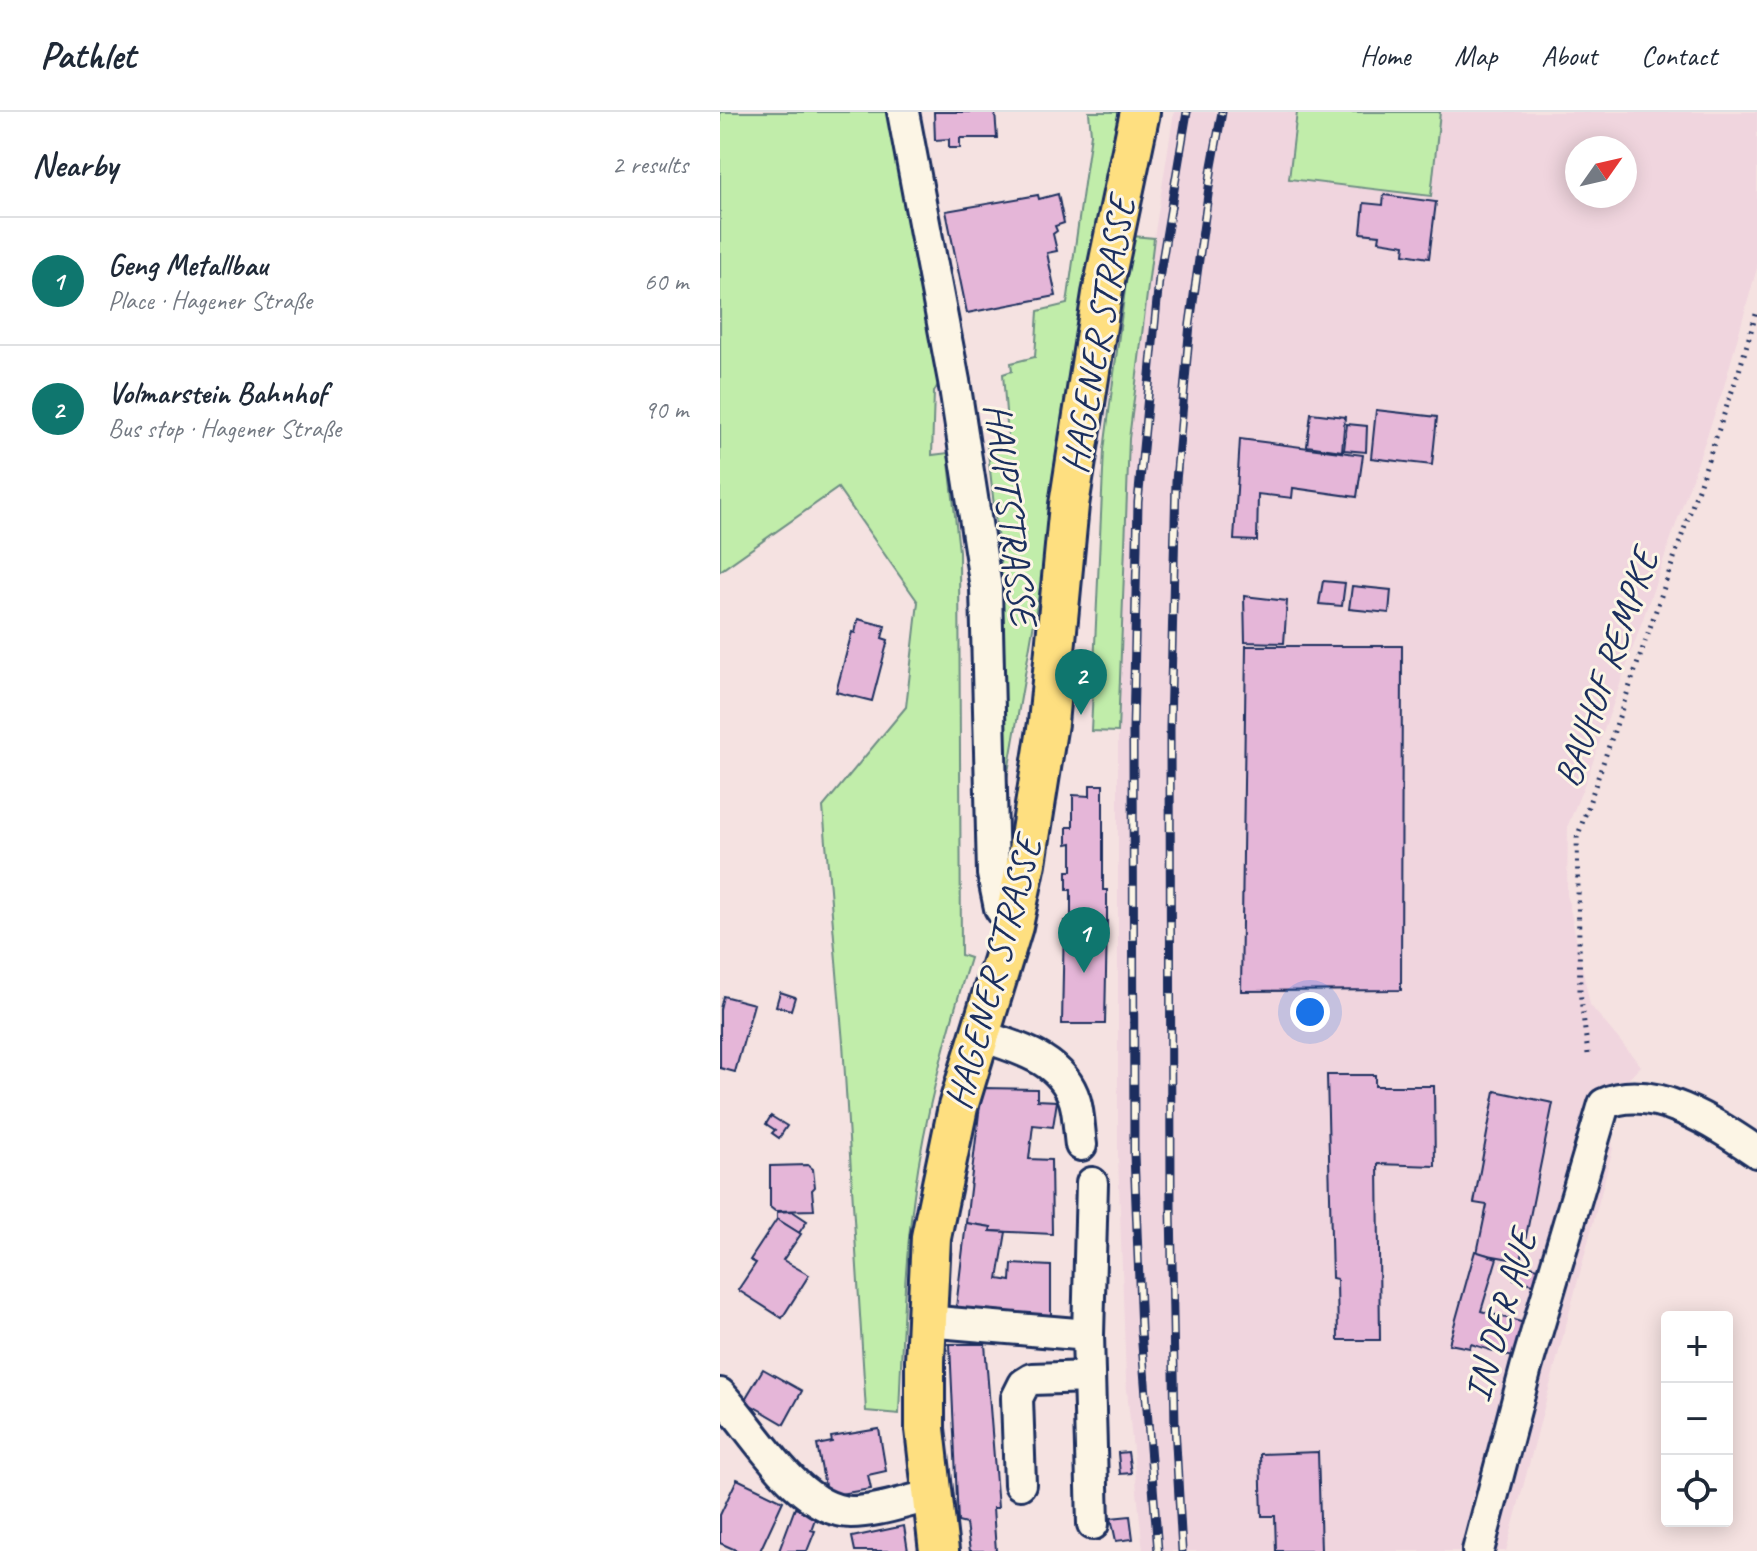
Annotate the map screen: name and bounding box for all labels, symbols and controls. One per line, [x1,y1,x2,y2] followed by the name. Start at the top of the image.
[40,32,135,79] text: Pathlet
[1360,38,1410,73] text: Home
[1454,38,1497,73] text: Map
[1541,38,1597,73] text: About
[1641,38,1717,73] text: Contact
[1565,136,1637,208] north arrow
[32,143,118,186] text: Nearby
[612,148,688,181] text: 2 results
[1051,188,1146,477] street label: HAGENER STRASSE
[108,246,268,284] text: Geng Metallbau
[52,265,64,298] text: 1
[644,265,688,298] text: 60 m
[108,284,312,317] text: Place · Hagener Straße
[108,374,327,412] text: Volmarstein Bahnhof
[52,393,64,426] text: 2
[644,393,688,426] text: 90 m
[974,401,1048,632] street label: HAUPTSTRASSE
[108,412,341,445] text: Bus stop · Hagener Straße
[1543,538,1670,793] street label: BAUHOF REMPKE
[1055,649,1107,715] pin: 2
[934,827,1053,1114] street label: HAGENER STRASSE
[1058,907,1110,973] pin: 1
[1290,992,1330,1032] your location
[1453,1220,1548,1407] street label: IN DER AUE
[1661,1311,1733,1527] map controls
[1661,1311,1733,1383] button: +
[1661,1383,1733,1455] button: −
[1661,1455,1733,1527] button: locate

